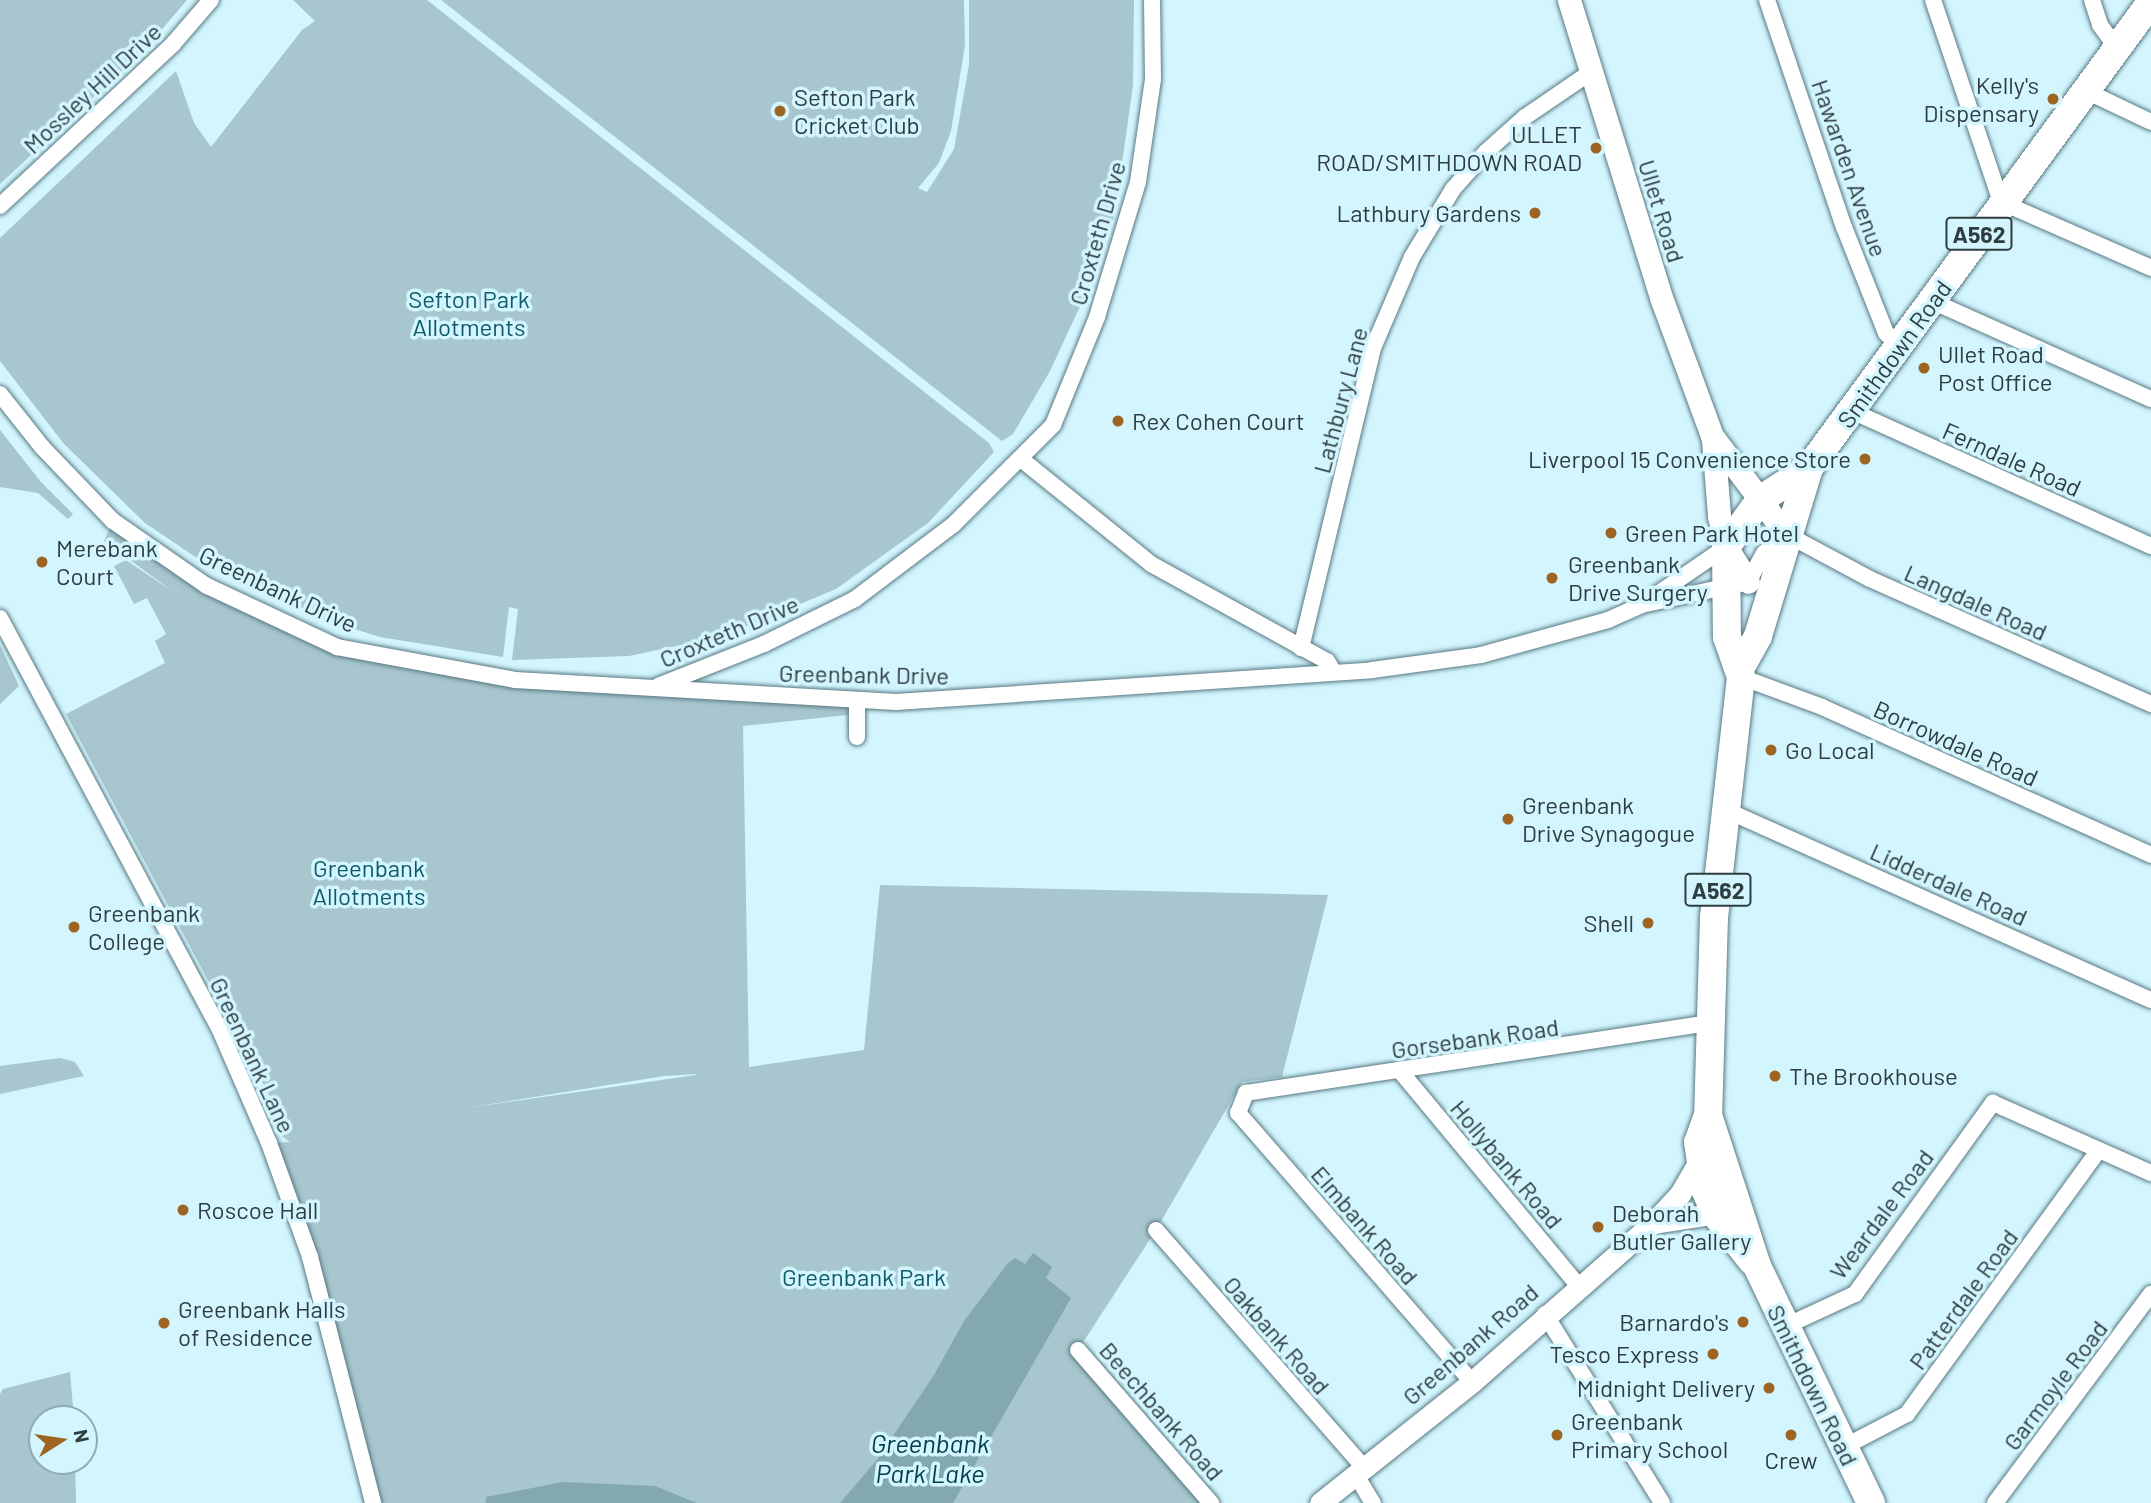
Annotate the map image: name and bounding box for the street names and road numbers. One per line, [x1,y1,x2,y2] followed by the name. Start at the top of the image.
[17,17,167,159] street label: Mossley Hill Drive
[1806,76,1894,260] street label: Hawarden Avenue
[1633,156,1691,266] street label: Ullet Road
[1063,158,1131,308] street label: Croxteth Drive
[1944,215,2014,254] road number: A562
[1831,275,1957,433] street label: Smithdown Road
[1307,324,1373,476] street label: Lathbury Lane
[1938,416,2086,502] street label: Ferndale Road
[195,540,361,638] street label: Greenbank Drive
[1900,558,2052,646] street label: Langdale Road
[655,589,803,673] street label: Croxteth Drive
[779,658,949,690] street label: Greenbank Drive
[1870,694,2042,792] street label: Borrowdale Road
[1866,836,2032,932] street label: Lidderdale Road
[1683,870,1753,909] road number: A562
[204,973,302,1137] street label: Greenbank Lane
[1389,1012,1561,1064] street label: Gorsebank Road
[1445,1094,1569,1234] street label: Hollybank Road
[1823,1143,1939,1285] street label: Weardale Road
[1306,1160,1424,1290] street label: Elmbank Road
[1902,1223,2024,1375] street label: Patterdale Road
[1218,1270,1336,1400] street label: Oakbank Road
[1396,1277,1544,1411] street label: Greenbank Road
[1762,1300,1864,1470] street label: Smithdown Road
[1997,1314,2113,1456] street label: Garmoyle Road
[1094,1336,1230,1486] street label: Beechbank Road

